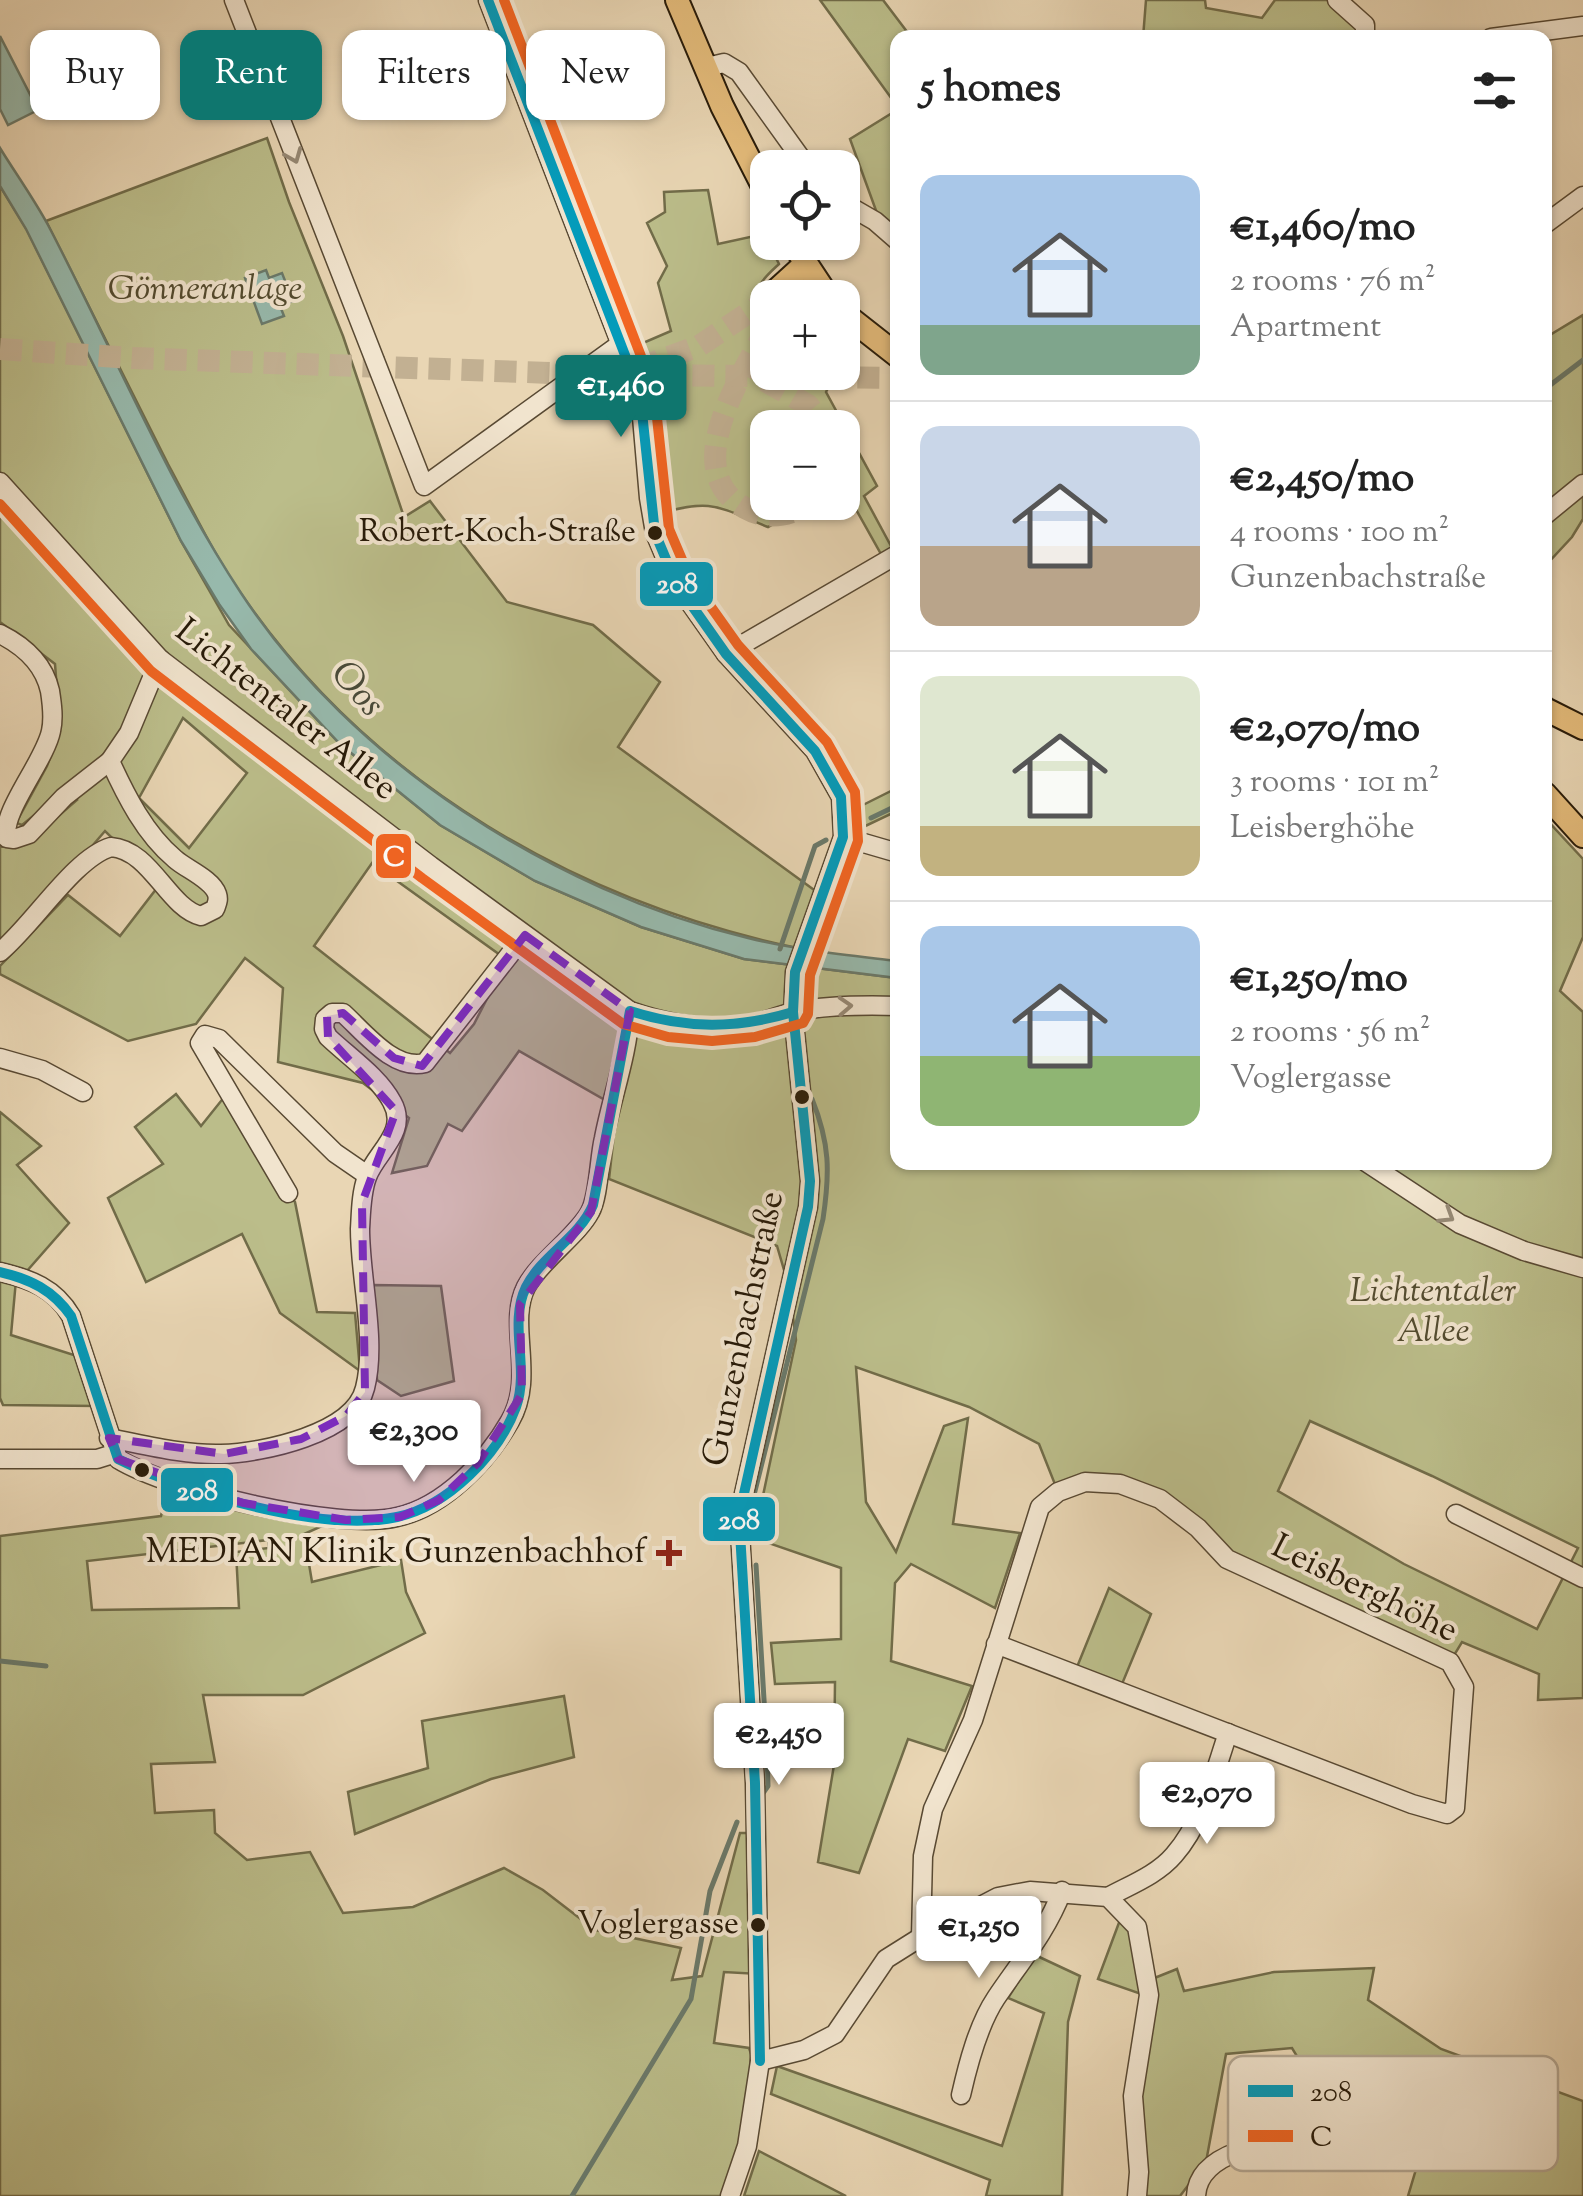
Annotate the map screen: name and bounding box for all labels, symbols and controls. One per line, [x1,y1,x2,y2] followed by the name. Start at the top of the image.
[30,30,160,120] chip: Buy
[180,30,322,120] chip: Rent
[342,30,506,120] chip: Filters
[526,30,665,120] chip: New
[920,60,1061,120] text: 5 homes
[1467,63,1522,118] icon: filters
[283,146,303,164] one-way arrow
[750,150,860,520] map controls
[750,150,860,260] button: locate
[1230,199,1415,259] text: €1,460/mo
[1000,215,1120,335] icon: home
[1230,259,1436,305] text: 2 rooms · 76 m²
[108,265,302,316] park label: Gönneranlage
[750,280,860,390] button: +
[1230,305,1381,351] text: Apartment
[540,355,702,440] pin: €1,460
[577,364,665,410] text: €1,460
[750,410,860,520] button: −
[1230,450,1414,510] text: €2,450/mo
[1000,466,1120,586] icon: home
[359,510,636,556] place label: Robert-Koch-Straße
[1230,510,1449,556] text: 4 rooms · 100 m²
[645,523,665,543] marker: Robert-Koch-Straße
[1230,556,1486,602] text: Gunzenbachstraße
[638,560,715,608] line badge: 208
[656,566,698,606] text: 208
[163,608,407,814] street label: Lichtentaler Allee
[316,650,396,730] water label: Oos
[1230,700,1420,760] text: €2,070/mo
[1000,716,1120,836] icon: home
[1230,760,1440,806] text: 3 rooms · 101 m²
[1230,806,1415,852] text: Leisberghöhe
[374,832,413,880] line badge: C
[383,839,405,879] text: C
[1230,950,1408,1010] text: €1,250/mo
[1000,966,1120,1086] icon: home
[837,996,853,1017] one-way arrow
[1230,1010,1430,1056] text: 2 rooms · 56 m²
[1230,1056,1392,1102] text: Voglergasse
[792,1087,812,1107] unlabelled marker
[691,1187,799,1471] street label: Gunzenbachstraße
[1437,1204,1455,1223] one-way arrow
[1350,1267,1516,1358] park label: Lichtentaler Allee
[333,1400,495,1485] pin: €2,300
[370,1409,458,1455] text: €2,300
[132,1460,152,1480] unlabelled marker
[159,1466,235,1514] line badge: 208
[176,1473,218,1513] text: 208
[701,1495,777,1543] line badge: 208
[718,1502,760,1542] text: 208
[1262,1523,1466,1657] street label: Leisberghöhe
[146,1528,648,1579] place label: MEDIAN Klinik Gunzenbachhof
[656,1540,682,1566] marker: MEDIAN Klinik Gunzenbachhof
[698,1703,860,1788] pin: €2,450
[736,1712,822,1758] text: €2,450
[1126,1762,1288,1847] pin: €2,070
[1162,1771,1252,1817] text: €2,070
[898,1896,1060,1981] pin: €1,250
[577,1902,739,1948] place label: Voglergasse
[938,1905,1020,1951] text: €1,250
[748,1915,768,1935] marker: Voglergasse
[1228,2056,1558,2171] legend
[1310,2074,1352,2114] text: 208
[1310,2119,1333,2159] text: C

